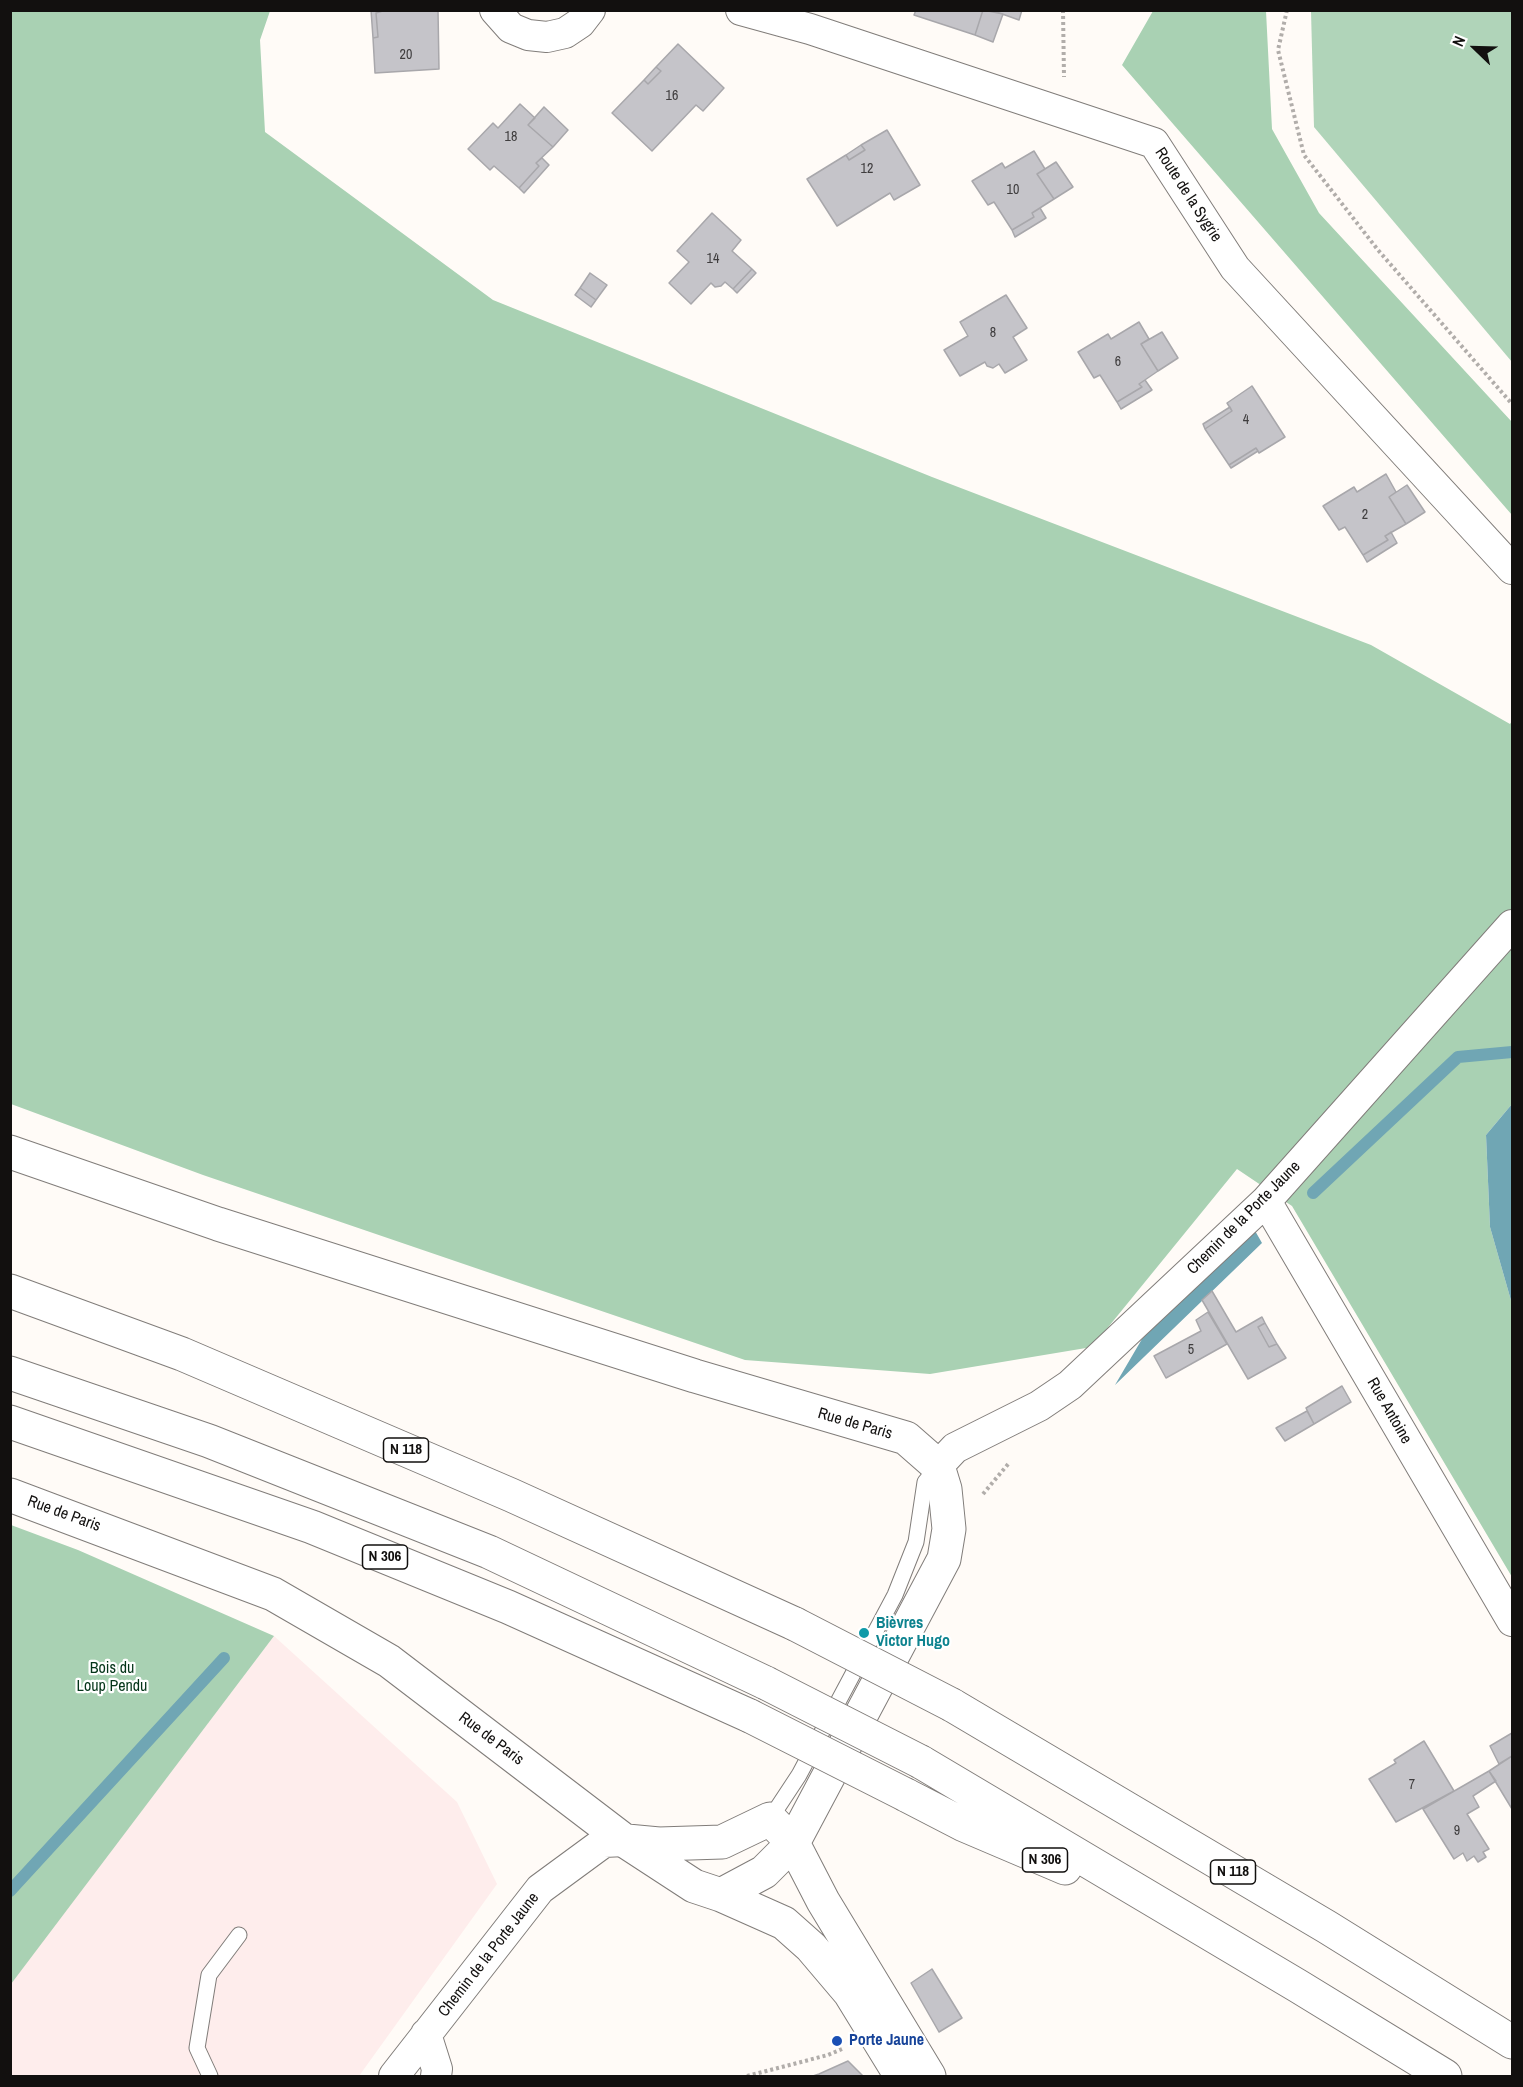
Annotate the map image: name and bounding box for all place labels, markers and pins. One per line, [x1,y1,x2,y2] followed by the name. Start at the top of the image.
[876,1614,950,1652] place label: Bièvres Victor Hugo
[857,1626,871,1640] marker: Bièvres Victor Hugo
[849,2031,924,2051] place label: Porte Jaune
[830,2034,844,2048] marker: Porte Jaune

